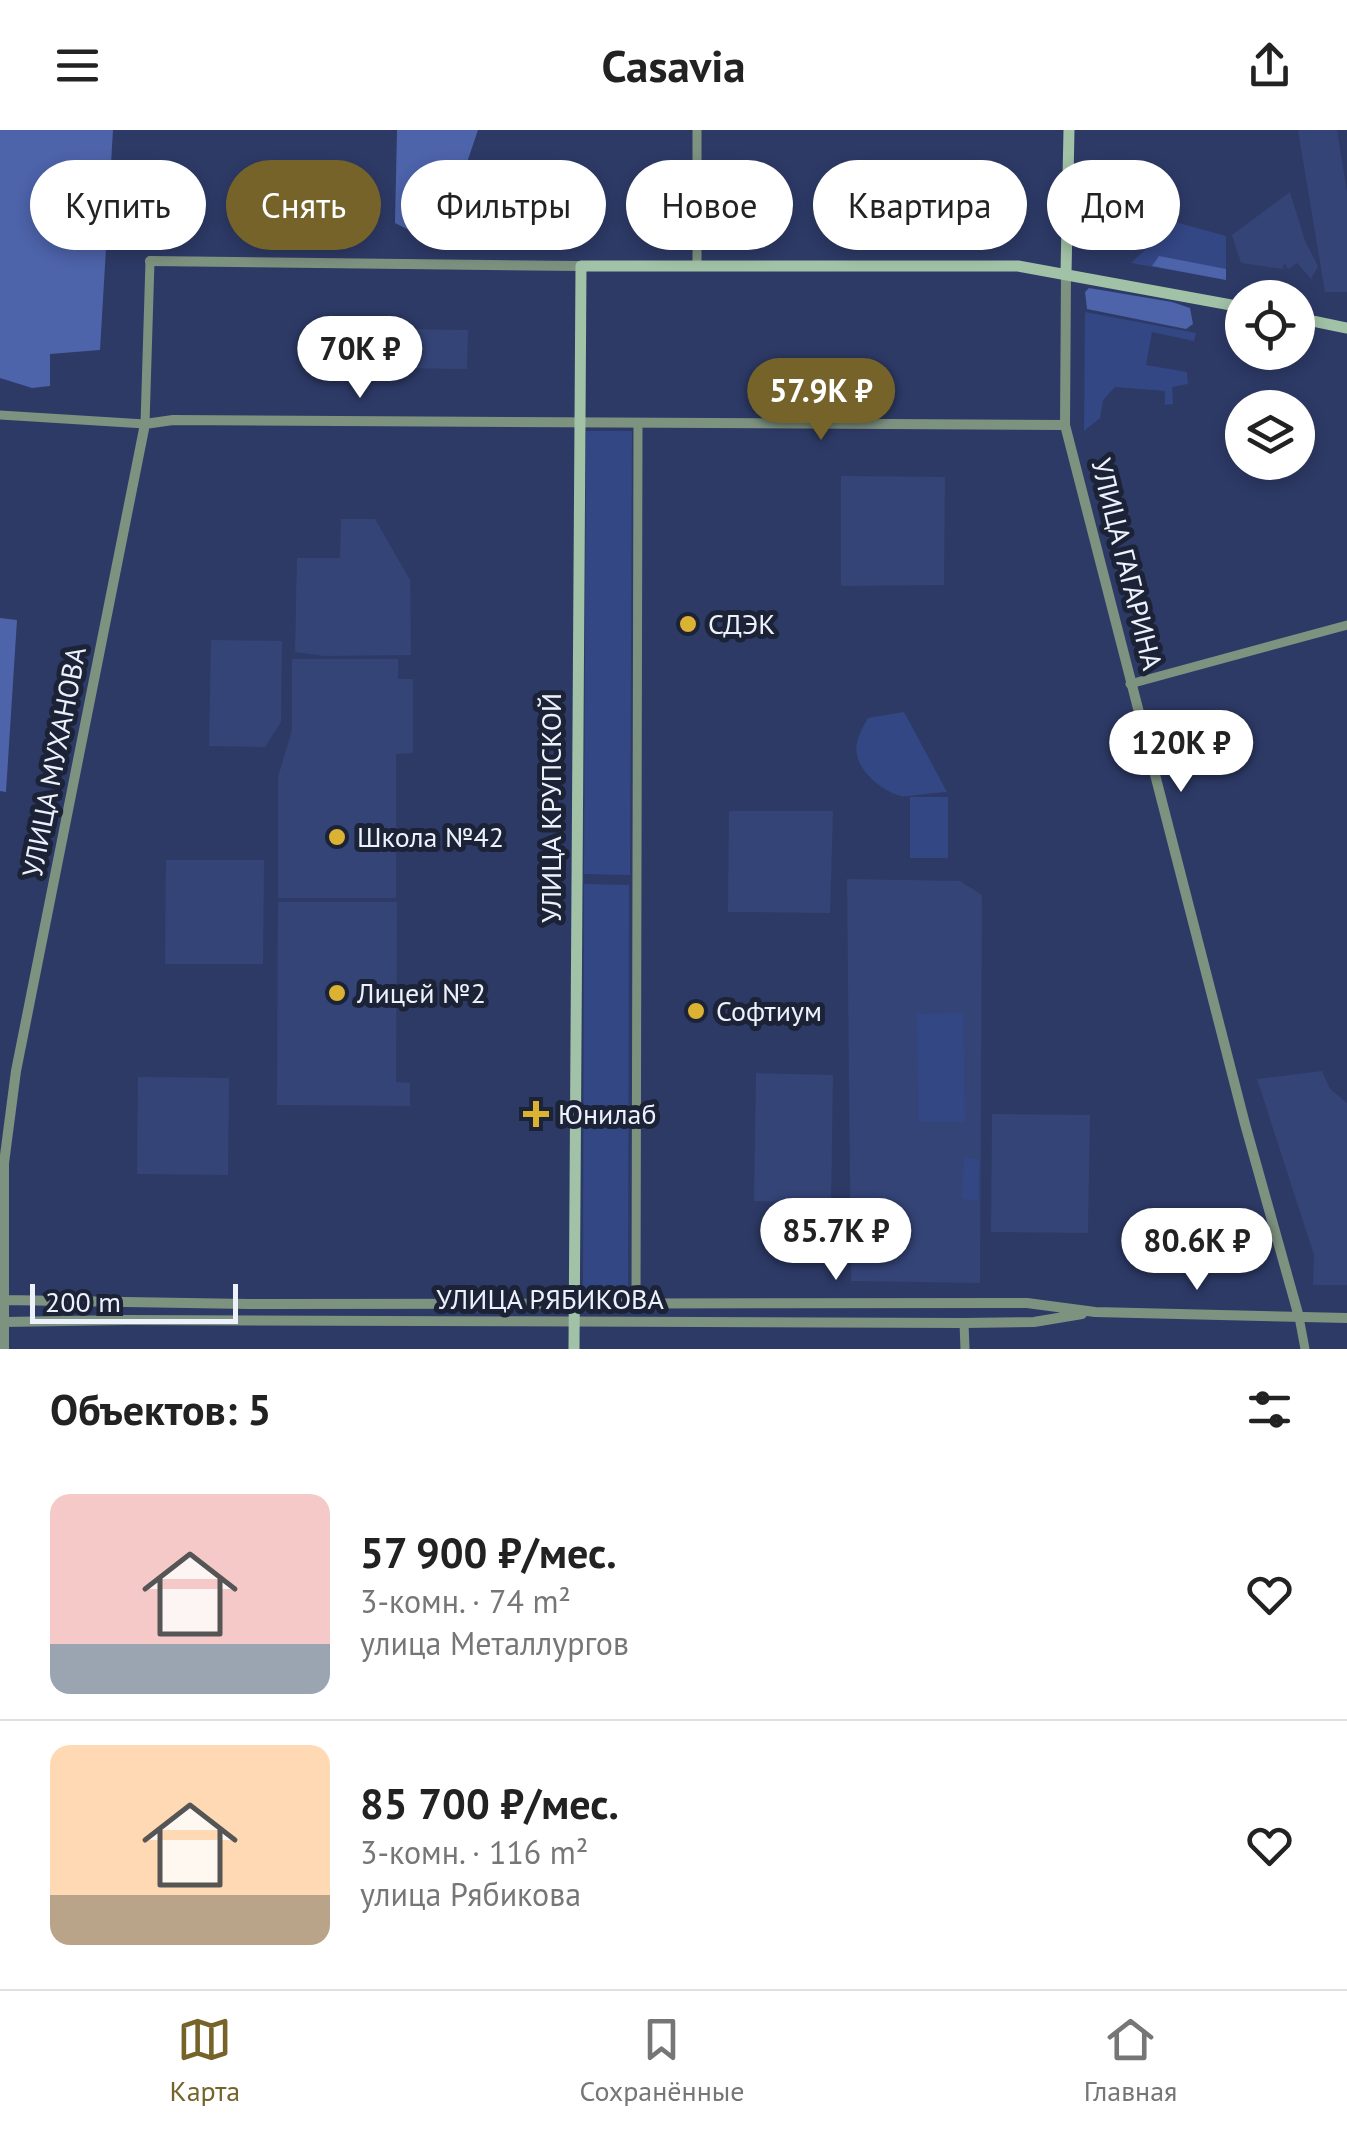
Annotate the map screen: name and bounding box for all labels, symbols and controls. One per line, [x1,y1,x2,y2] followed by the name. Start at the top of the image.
[601,36,746,94] text: Casavia
[50,38,105,93] icon: menu
[1242,38,1297,93] icon: share
[30,160,206,250] chip: Купить
[226,160,381,250] chip: Снять
[401,160,606,250] chip: Фильтры
[626,160,793,250] chip: Новое
[813,160,1027,250] chip: Квартира
[1047,160,1180,250] chip: Дом
[1225,280,1315,480] map controls
[1225,280,1315,370] button: locate
[290,316,430,401] pin: 70K ₽
[319,327,401,369] text: 70K ₽
[729,358,913,443] pin: 57.9K ₽
[769,369,873,411] text: 57.9K ₽
[1225,390,1315,480] button: layers
[1083,454,1172,674] street label: УЛИЦА ГАГАРИНА
[708,605,775,642] place label: СДЭК
[677,613,699,635] marker: СДЭК
[13,643,94,880] street label: УЛИЦА МУХАНОВА
[532,693,569,923] street label: УЛИЦА КРУПСКОЙ
[1100,710,1262,795] pin: 120K ₽
[1131,721,1231,763] text: 120K ₽
[357,818,504,855] place label: Школа №42
[326,826,348,848] marker: Школа №42
[356,974,486,1011] place label: Лицей №2
[326,982,348,1004] marker: Лицей №2
[716,992,822,1029] place label: Софтиум
[685,1000,707,1022] marker: Софтиум
[558,1095,656,1132] place label: Юнилаб
[523,1101,549,1127] marker: Юнилаб
[744,1198,928,1283] pin: 85.7K ₽
[1105,1208,1289,1293] pin: 80.6K ₽
[782,1209,890,1251] text: 85.7K ₽
[1143,1219,1251,1261] text: 80.6K ₽
[30,1279,238,1324] scale bar
[436,1280,664,1317] street label: УЛИЦА РЯБИКОВА
[45,1283,121,1320] text: 200 m
[50,1382,271,1437] text: Объектов: 5
[1242,1382,1297,1437] icon: filters
[360,1525,617,1580] text: 57 900 ₽/мес.
[130,1534,250,1654] icon: home
[1242,1567,1297,1622] icon: heart
[360,1580,571,1622] text: 3-комн. · 74 m²
[360,1622,629,1664] text: улица Металлургов
[360,1776,619,1831] text: 85 700 ₽/мес.
[130,1785,250,1905] icon: home
[1242,1818,1297,1873] icon: heart
[360,1831,588,1873] text: 3-комн. · 116 m²
[360,1873,581,1915] text: улица Рябикова
[170,2012,240,2109] tab: Карта
[579,2012,745,2109] tab: Сохранённые
[1084,2012,1177,2109] tab: Главная

